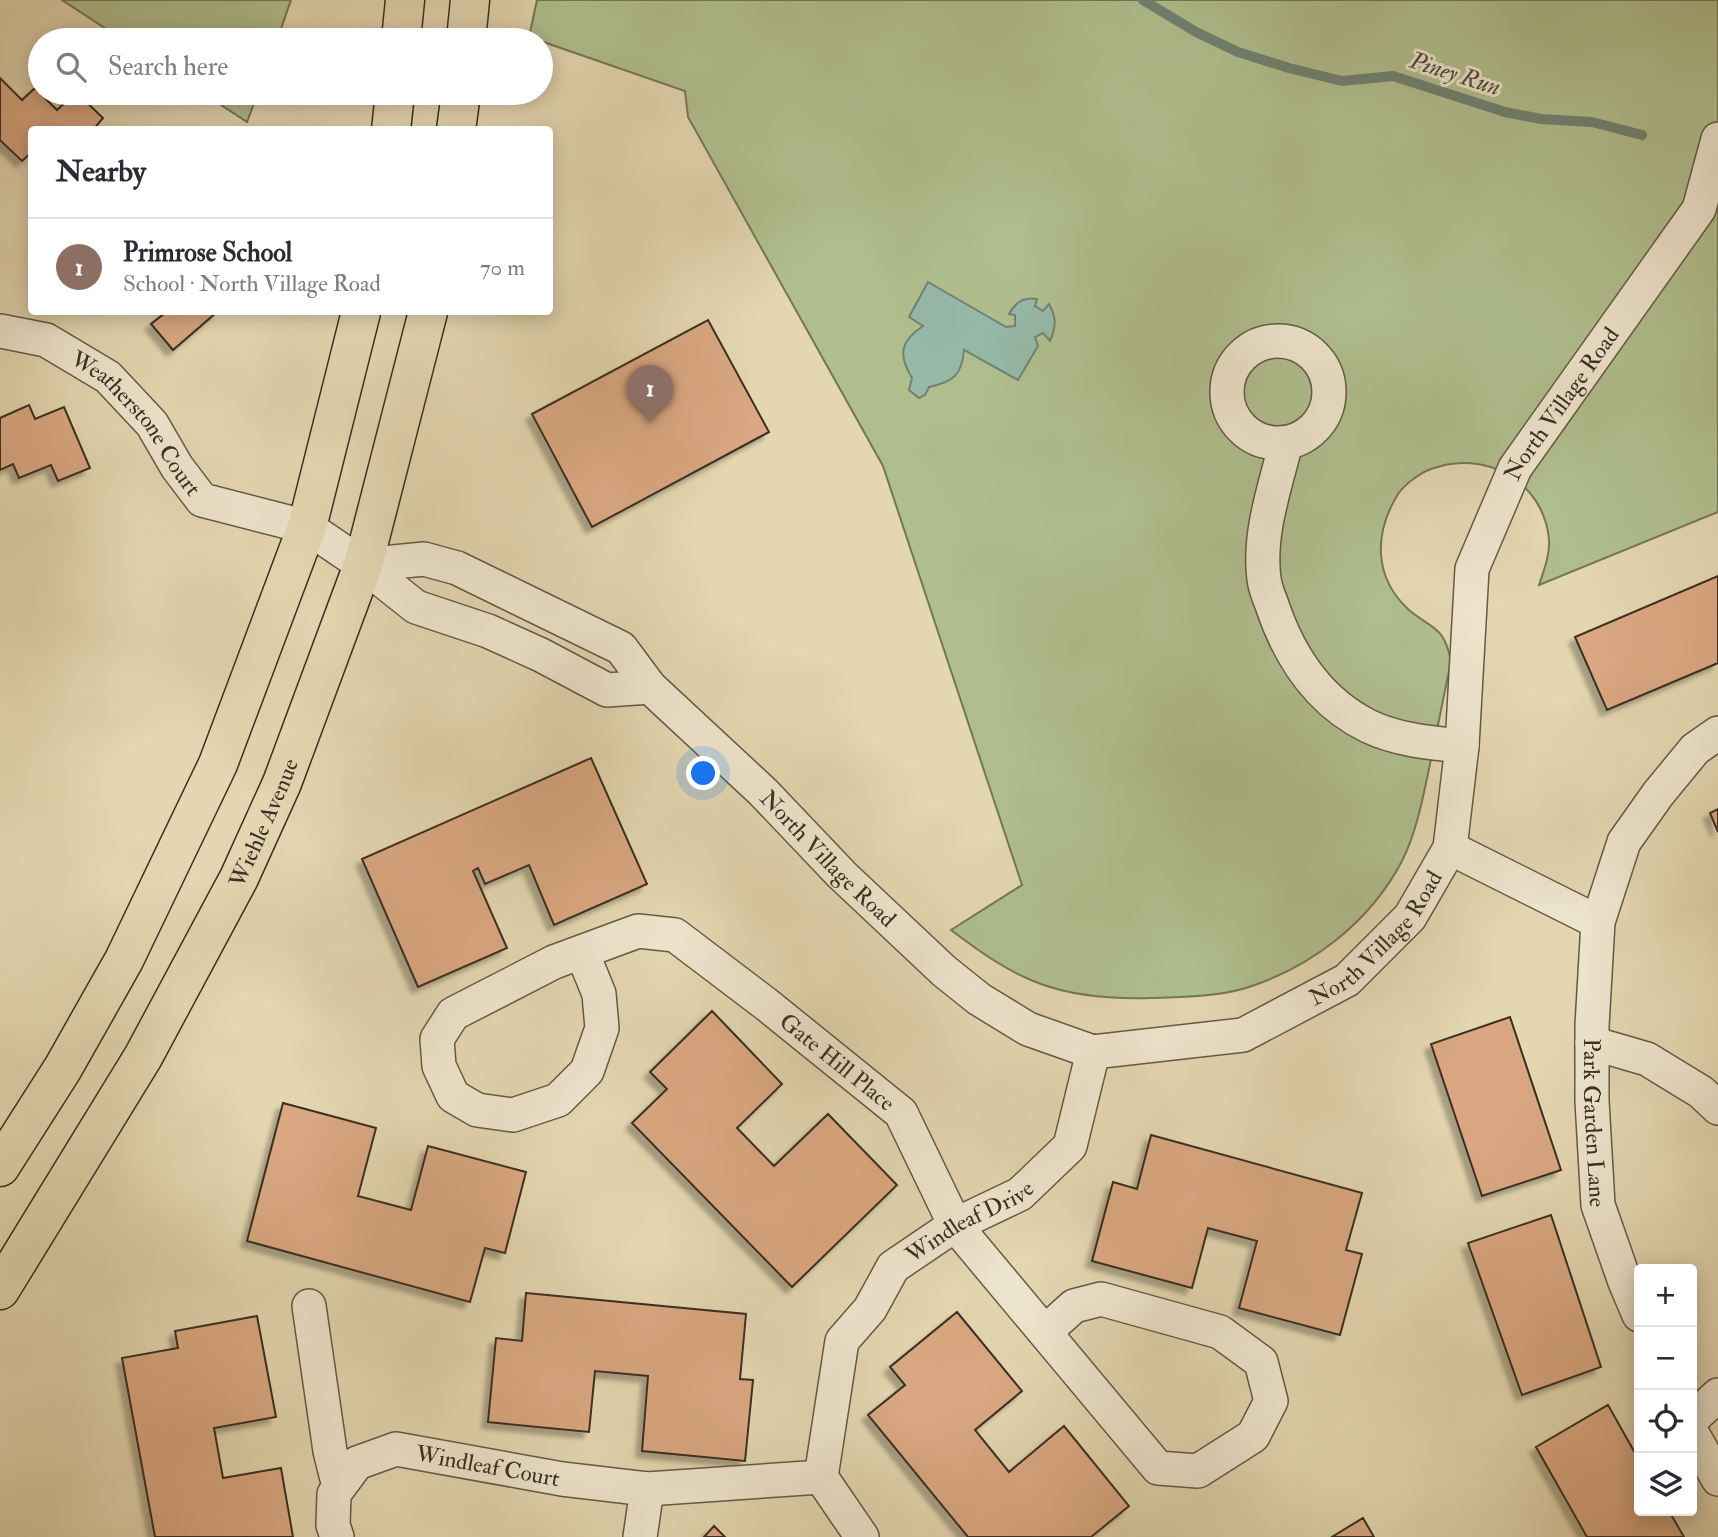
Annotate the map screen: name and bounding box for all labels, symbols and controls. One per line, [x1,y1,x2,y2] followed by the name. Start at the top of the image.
[28,28,553,105] search box
[1405,44,1504,103] water label: Piney Run
[52,48,90,86] icon: search
[108,51,228,83] text: Search here
[56,153,146,190] text: Nearby
[123,237,292,269] text: Primrose School
[75,253,83,282] text: 1
[480,253,525,282] text: 70 m
[123,269,381,298] text: School · North Village Road
[1497,321,1625,484] street label: North Village Road
[65,343,208,501] street label: Weatherstone Court
[627,365,673,423] pin: 1
[222,754,305,893] street label: Wiehle Avenue
[686,756,720,790] your location
[754,784,902,933] street label: North Village Road
[1304,865,1448,1012] street label: North Village Road
[774,1007,902,1117] street label: Gate Hill Place
[1578,1038,1613,1208] street label: Park Garden Lane
[899,1174,1040,1269] street label: Windleaf Drive
[1634,1264,1697,1516] map controls
[1634,1264,1697,1327] button: +
[1634,1327,1697,1390] button: −
[1634,1390,1697,1453] button: locate
[413,1438,562,1493] street label: Windleaf Court
[1634,1453,1697,1516] button: layers

